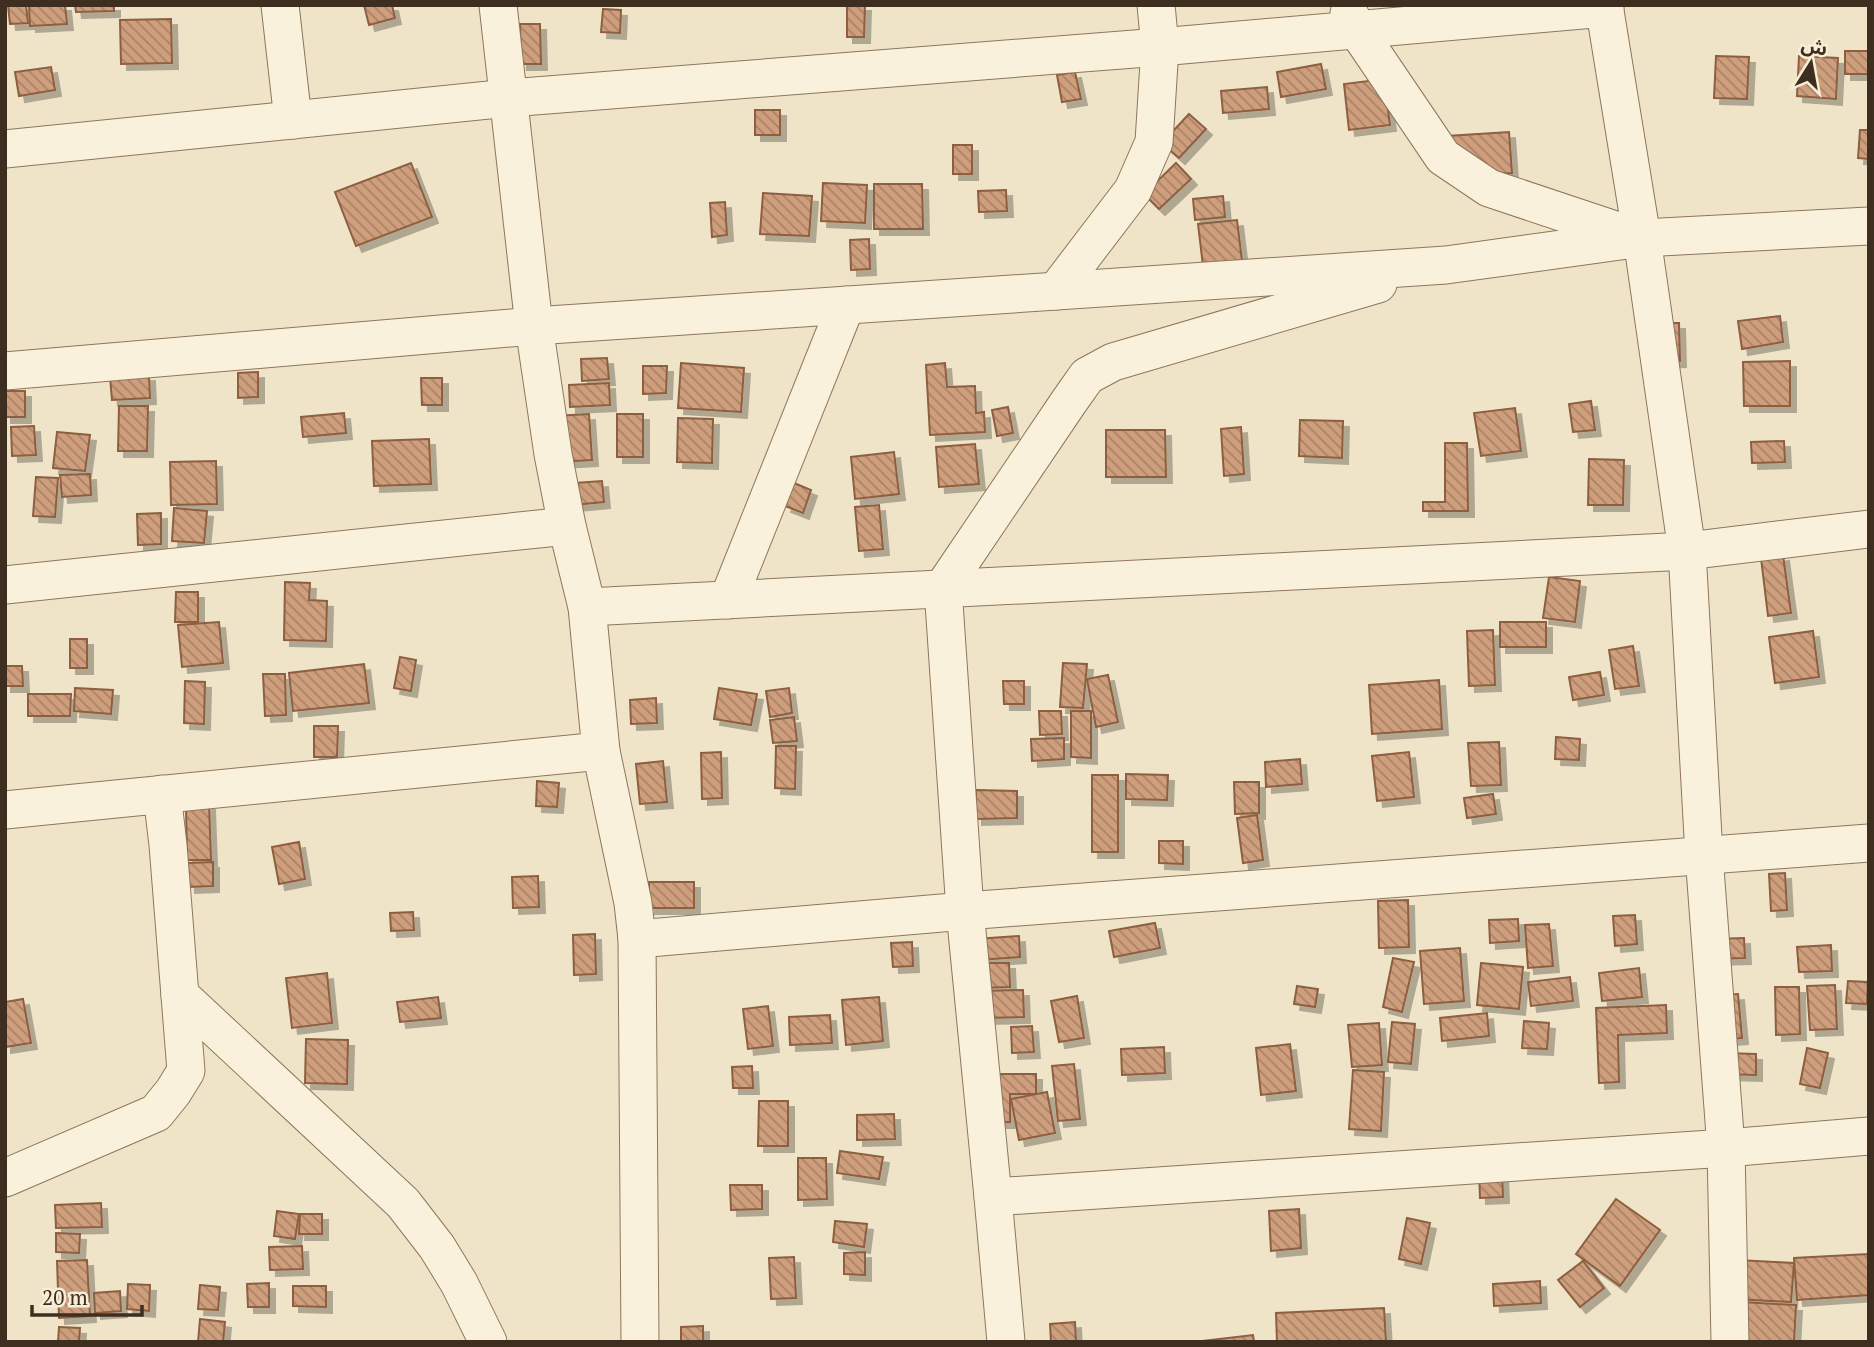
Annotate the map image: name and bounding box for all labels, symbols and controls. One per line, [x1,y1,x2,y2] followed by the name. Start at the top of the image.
[1776,28,1846,98] north arrow
[1799,31,1830,61] text: ش
[32,1274,142,1318] scale bar
[42,1283,88,1311] text: 20 m

